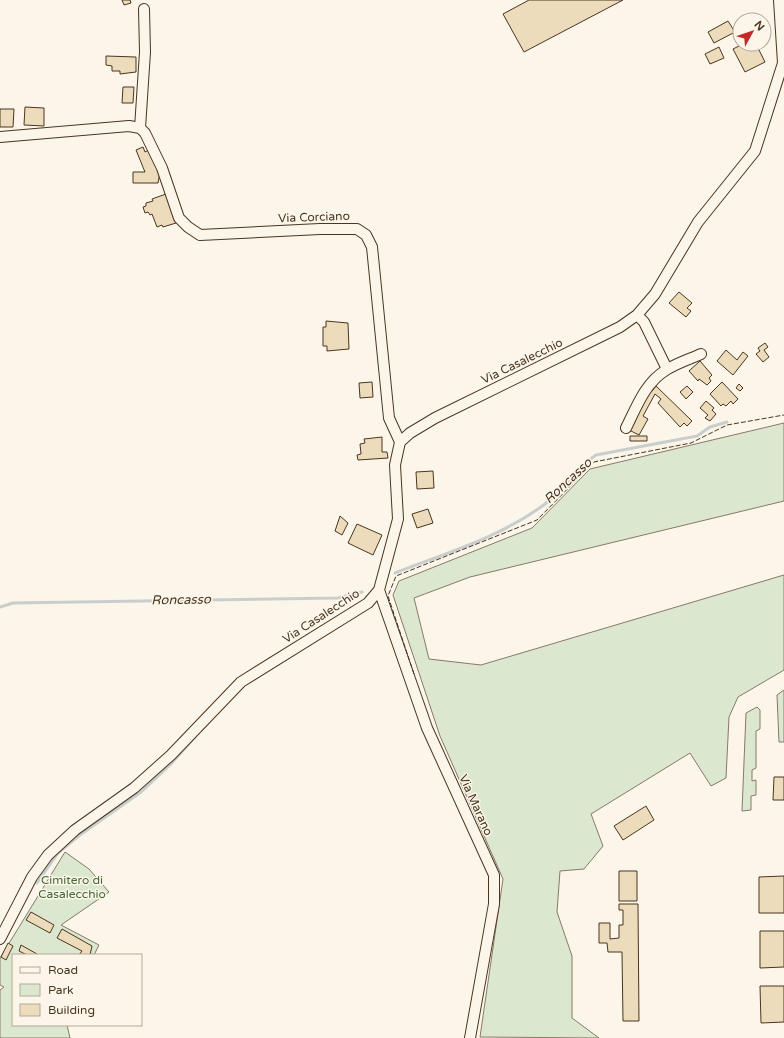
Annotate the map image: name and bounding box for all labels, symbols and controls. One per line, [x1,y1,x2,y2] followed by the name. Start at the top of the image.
[732,12,772,52] north arrow
[751,18,767,33] text: N
[278,209,350,225] street label: Via Corciano
[479,335,565,387] street label: Via Casalecchio
[541,454,596,507] water label: Roncasso
[280,586,362,646] street label: Via Casalecchio
[151,591,212,609] water label: Roncasso
[456,772,496,838] street label: Via Marano
[38,873,106,901] park label: Cimitero di Casalecchio
[12,954,142,1026] legend
[48,963,78,977] text: Road
[48,983,74,997] text: Park
[48,1003,95,1017] text: Building

